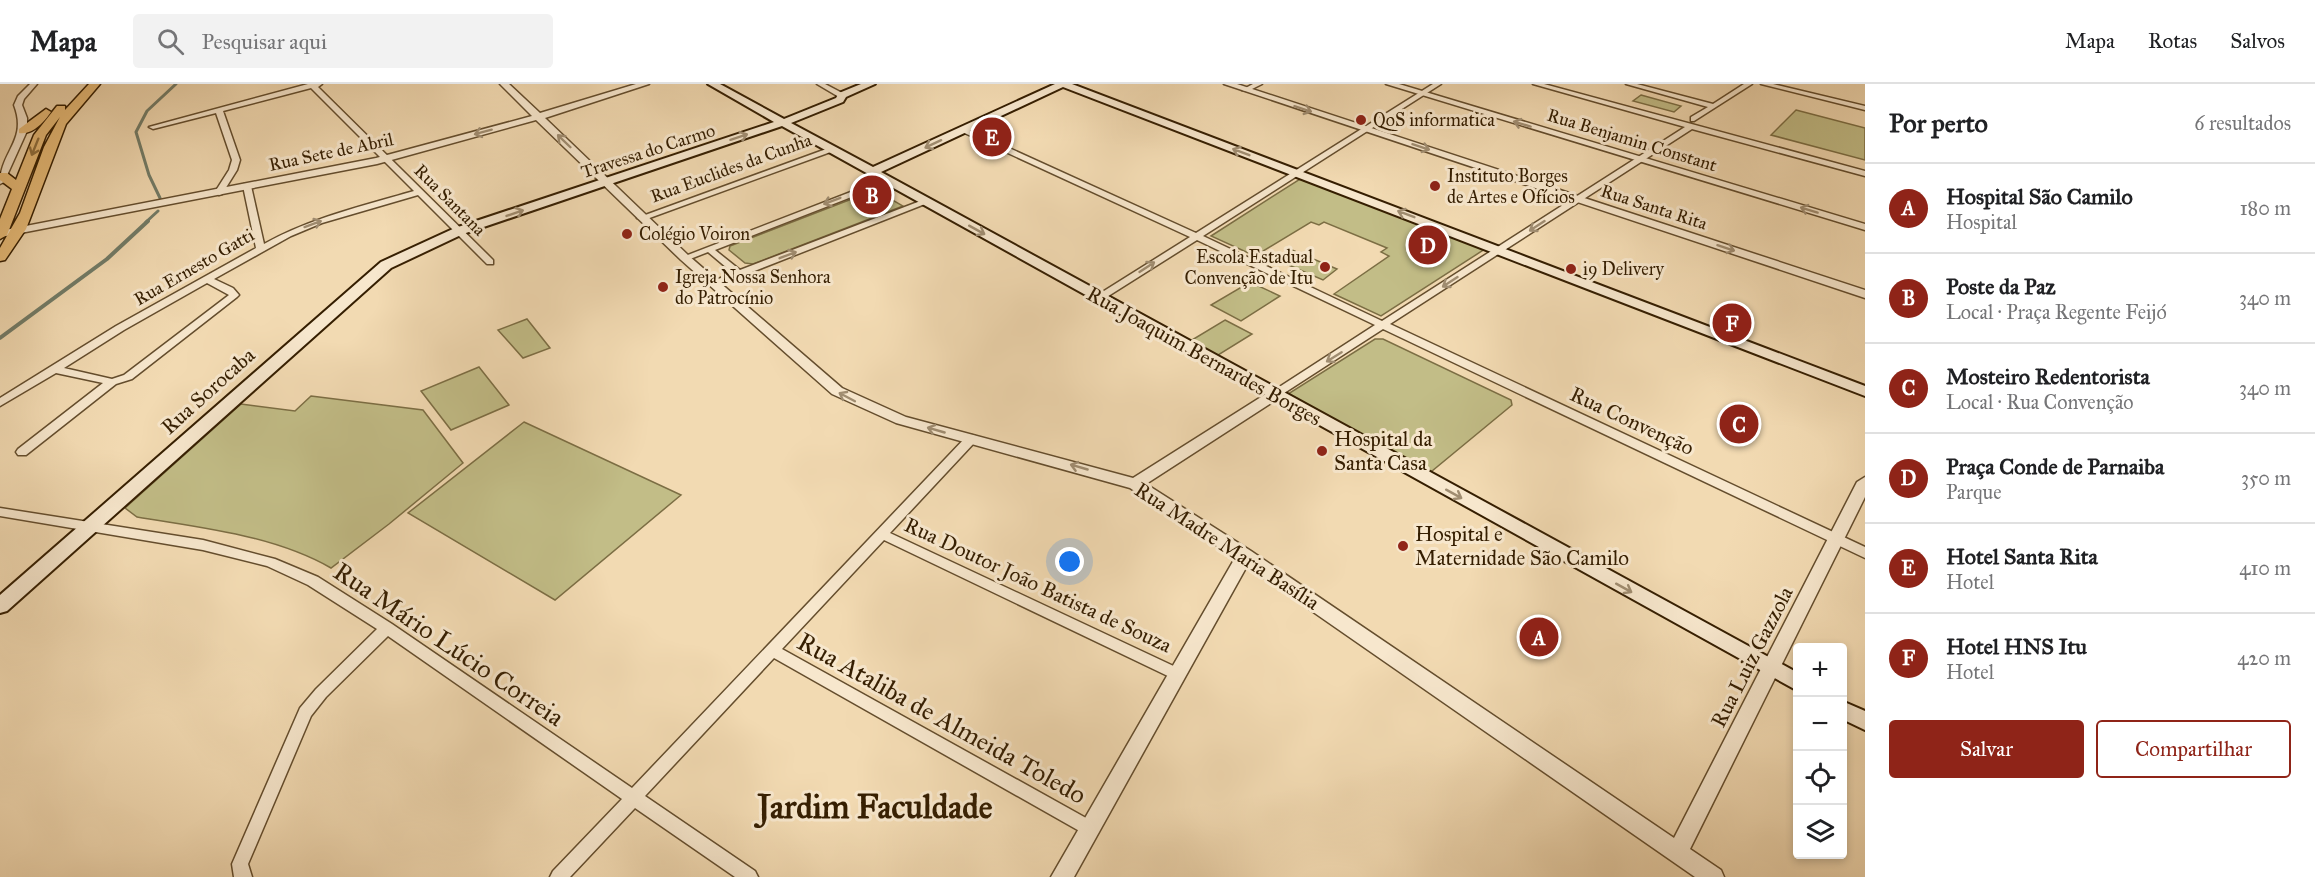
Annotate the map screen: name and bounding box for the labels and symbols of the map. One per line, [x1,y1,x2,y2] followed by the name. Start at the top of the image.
[1293,104,1312,115] one-way arrow
[1545,104,1720,176] street label: Rua Benjamin Constant
[1373,109,1495,131] place label: QoS informatica
[1354,113,1368,127] marker: QoS informatica
[972,115,1012,160] pin: E
[1513,117,1532,128] one-way arrow
[578,119,718,183] street label: Travessa do Carmo
[474,127,493,139] one-way arrow
[267,128,395,176] street label: Rua Sete de Abril
[647,128,815,207] street label: Rua Euclides da Cunha
[730,131,748,142] one-way arrow
[557,134,572,149] one-way arrow
[29,137,40,156] one-way arrow
[925,138,943,150] one-way arrow
[1411,142,1430,153] one-way arrow
[1232,146,1251,157] one-way arrow
[410,160,491,241] street label: Rua Santana
[1447,165,1575,208] place label: Instituto Borges de Artes e Ofícios
[852,172,892,218] pin: B
[1428,179,1442,193] marker: Instituto Borges de Artes e Ofícios
[1598,179,1710,235] street label: Rua Santa Rita
[823,196,842,207] one-way arrow
[1800,204,1819,215] one-way arrow
[505,206,524,217] one-way arrow
[1397,208,1415,219] one-way arrow
[303,218,322,229] one-way arrow
[1528,220,1545,233] one-way arrow
[1408,222,1448,268] pin: D
[639,223,750,246] place label: Colégio Voiron
[130,224,258,310] street label: Rua Ernesto Gatti
[968,224,985,236] one-way arrow
[620,227,634,241] marker: Colégio Voiron
[1716,243,1735,254] one-way arrow
[1184,246,1313,289] place label: Escola Estadual Convenção de Itu
[778,249,796,260] one-way arrow
[1583,258,1664,280] place label: i9 Delivery
[1318,260,1332,274] marker: Escola Estadual Convenção de Itu
[1138,261,1155,273] one-way arrow
[1564,262,1578,276] marker: i9 Delivery
[675,266,831,309] place label: Igreja Nossa Senhora do Patrocínio
[1442,275,1459,288] one-way arrow
[656,280,670,294] marker: Igreja Nossa Senhora do Patrocínio
[1082,280,1326,432] street label: Rua Joaquim Bernardes Borges
[1712,300,1752,346] pin: F
[156,342,260,440] street label: Rua Sorocaba
[1326,351,1343,363] one-way arrow
[1566,381,1698,461] street label: Rua Convenção
[839,391,857,402] one-way arrow
[1720,402,1758,446] pin: C
[927,424,946,435] one-way arrow
[1334,426,1433,476] place label: Hospital da Santa Casa
[1315,444,1329,458] marker: Hospital da Santa Casa
[1070,461,1089,472] one-way arrow
[1130,476,1324,616] street label: Rua Madre Maria Basília
[1444,489,1462,500] one-way arrow
[900,512,1176,659] street label: Rua Doutor João Batista de Souza
[1415,521,1629,571] place label: Hospital e Maternidade São Camilo
[1396,539,1410,553] marker: Hospital e Maternidade São Camilo
[1055,547,1084,576] your location
[328,555,570,733] street label: Rua Mário Lúcio Correia
[1705,582,1799,732] street label: Rua Luiz Gazzola
[1615,583,1633,594] one-way arrow
[1520,614,1558,660] pin: A
[792,625,1092,811] street label: Rua Ataliba de Almeida Toledo
[753,787,993,829] district label: Jardim Faculdade

